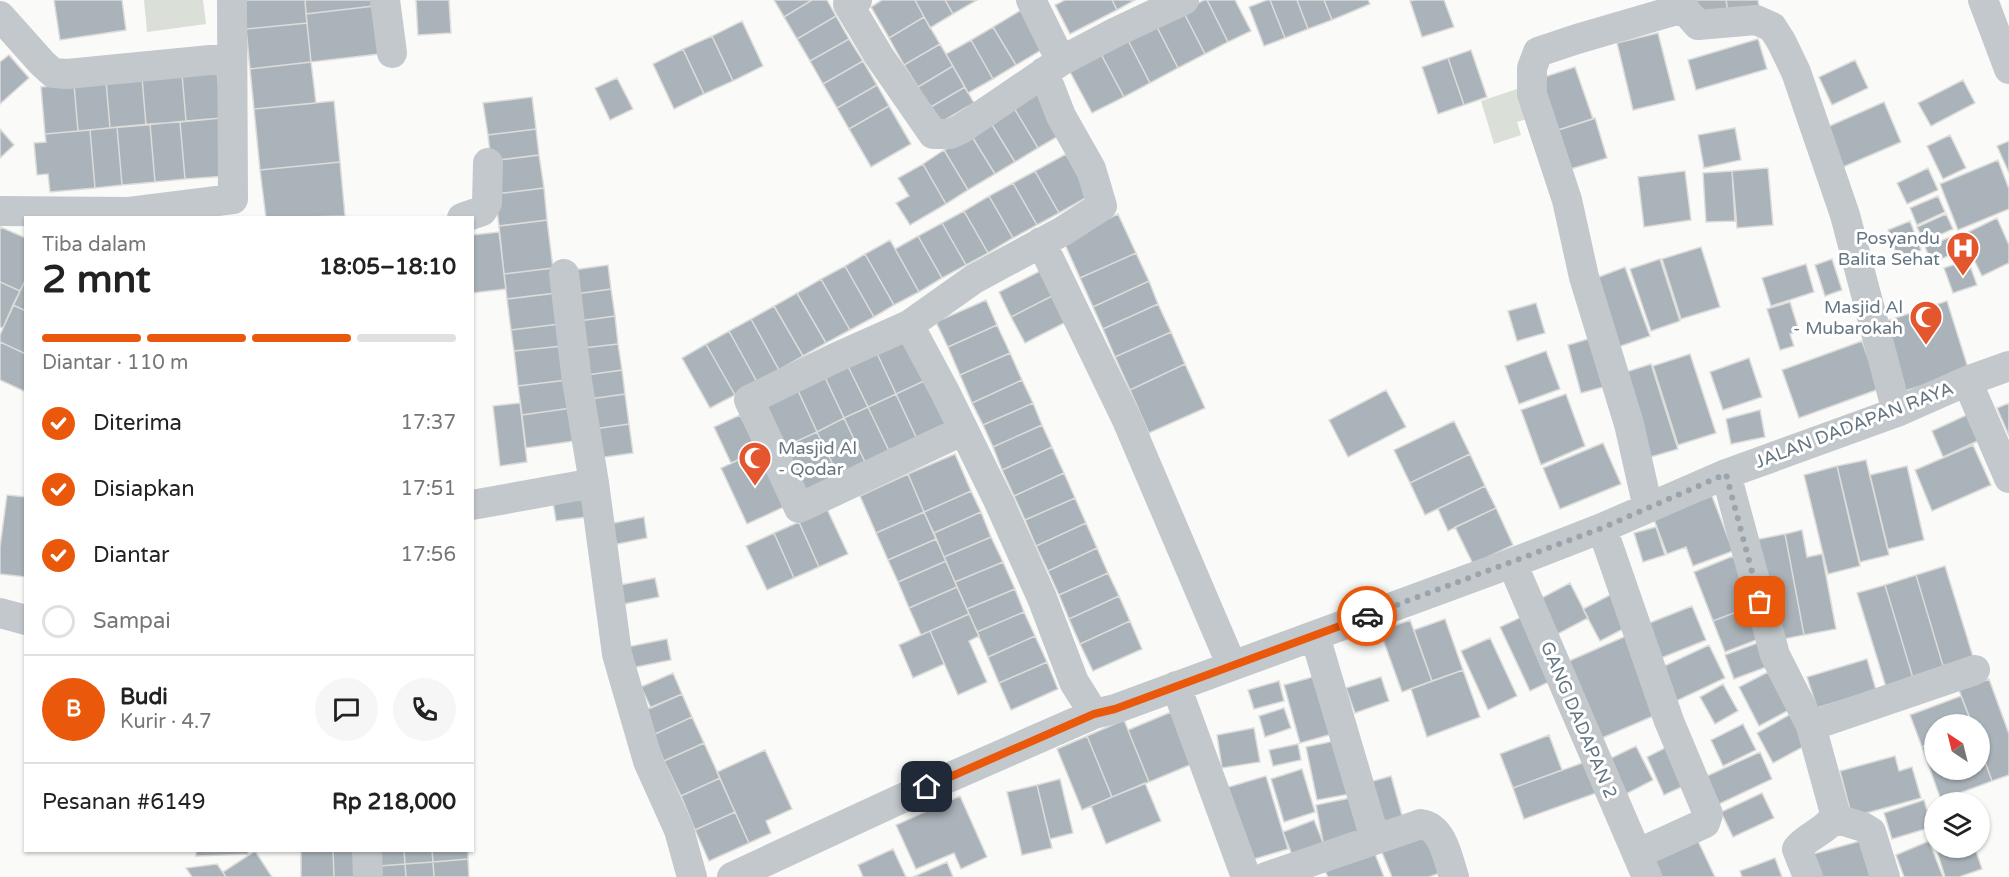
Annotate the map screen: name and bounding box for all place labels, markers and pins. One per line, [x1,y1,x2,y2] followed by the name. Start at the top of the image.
[1838,227,1940,270] place label: Posyandu Balita Sehat
[1945,230,1981,277] hospital icon: Posyandu Balita Sehat
[1793,296,1903,339] place label: Masjid Al - Mubarokah
[1908,299,1944,346] mosque icon: Masjid Al - Mubarokah
[778,437,857,480] place label: Masjid Al - Qodar
[737,440,773,487] mosque icon: Masjid Al - Qodar
[1734,576,1785,627] pin
[901,761,952,812] pin

